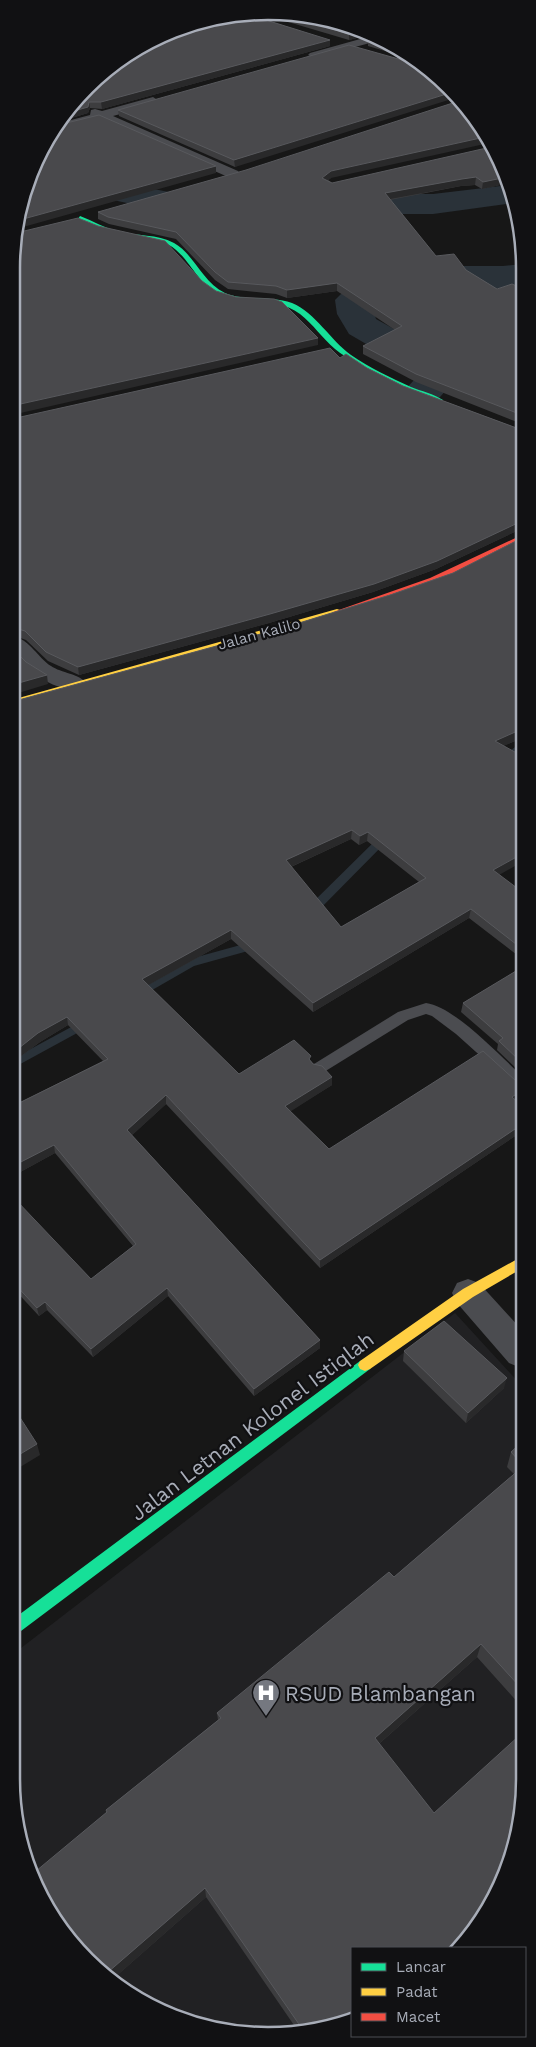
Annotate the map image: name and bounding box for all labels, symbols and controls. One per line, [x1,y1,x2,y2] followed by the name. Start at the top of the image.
[216,614,302,654] street label: Jalan Kalilo
[125,1326,379,1526] street label: Jalan Letnan Kolonel Istiqlah
[251,1678,281,1717] hospital icon: RSUD Blambangan
[285,1681,476,1706] place label: RSUD Blambangan
[351,1947,526,2037] legend
[396,1958,446,1976] text: Lancar
[396,1983,438,2001] text: Padat
[396,2008,441,2026] text: Macet

